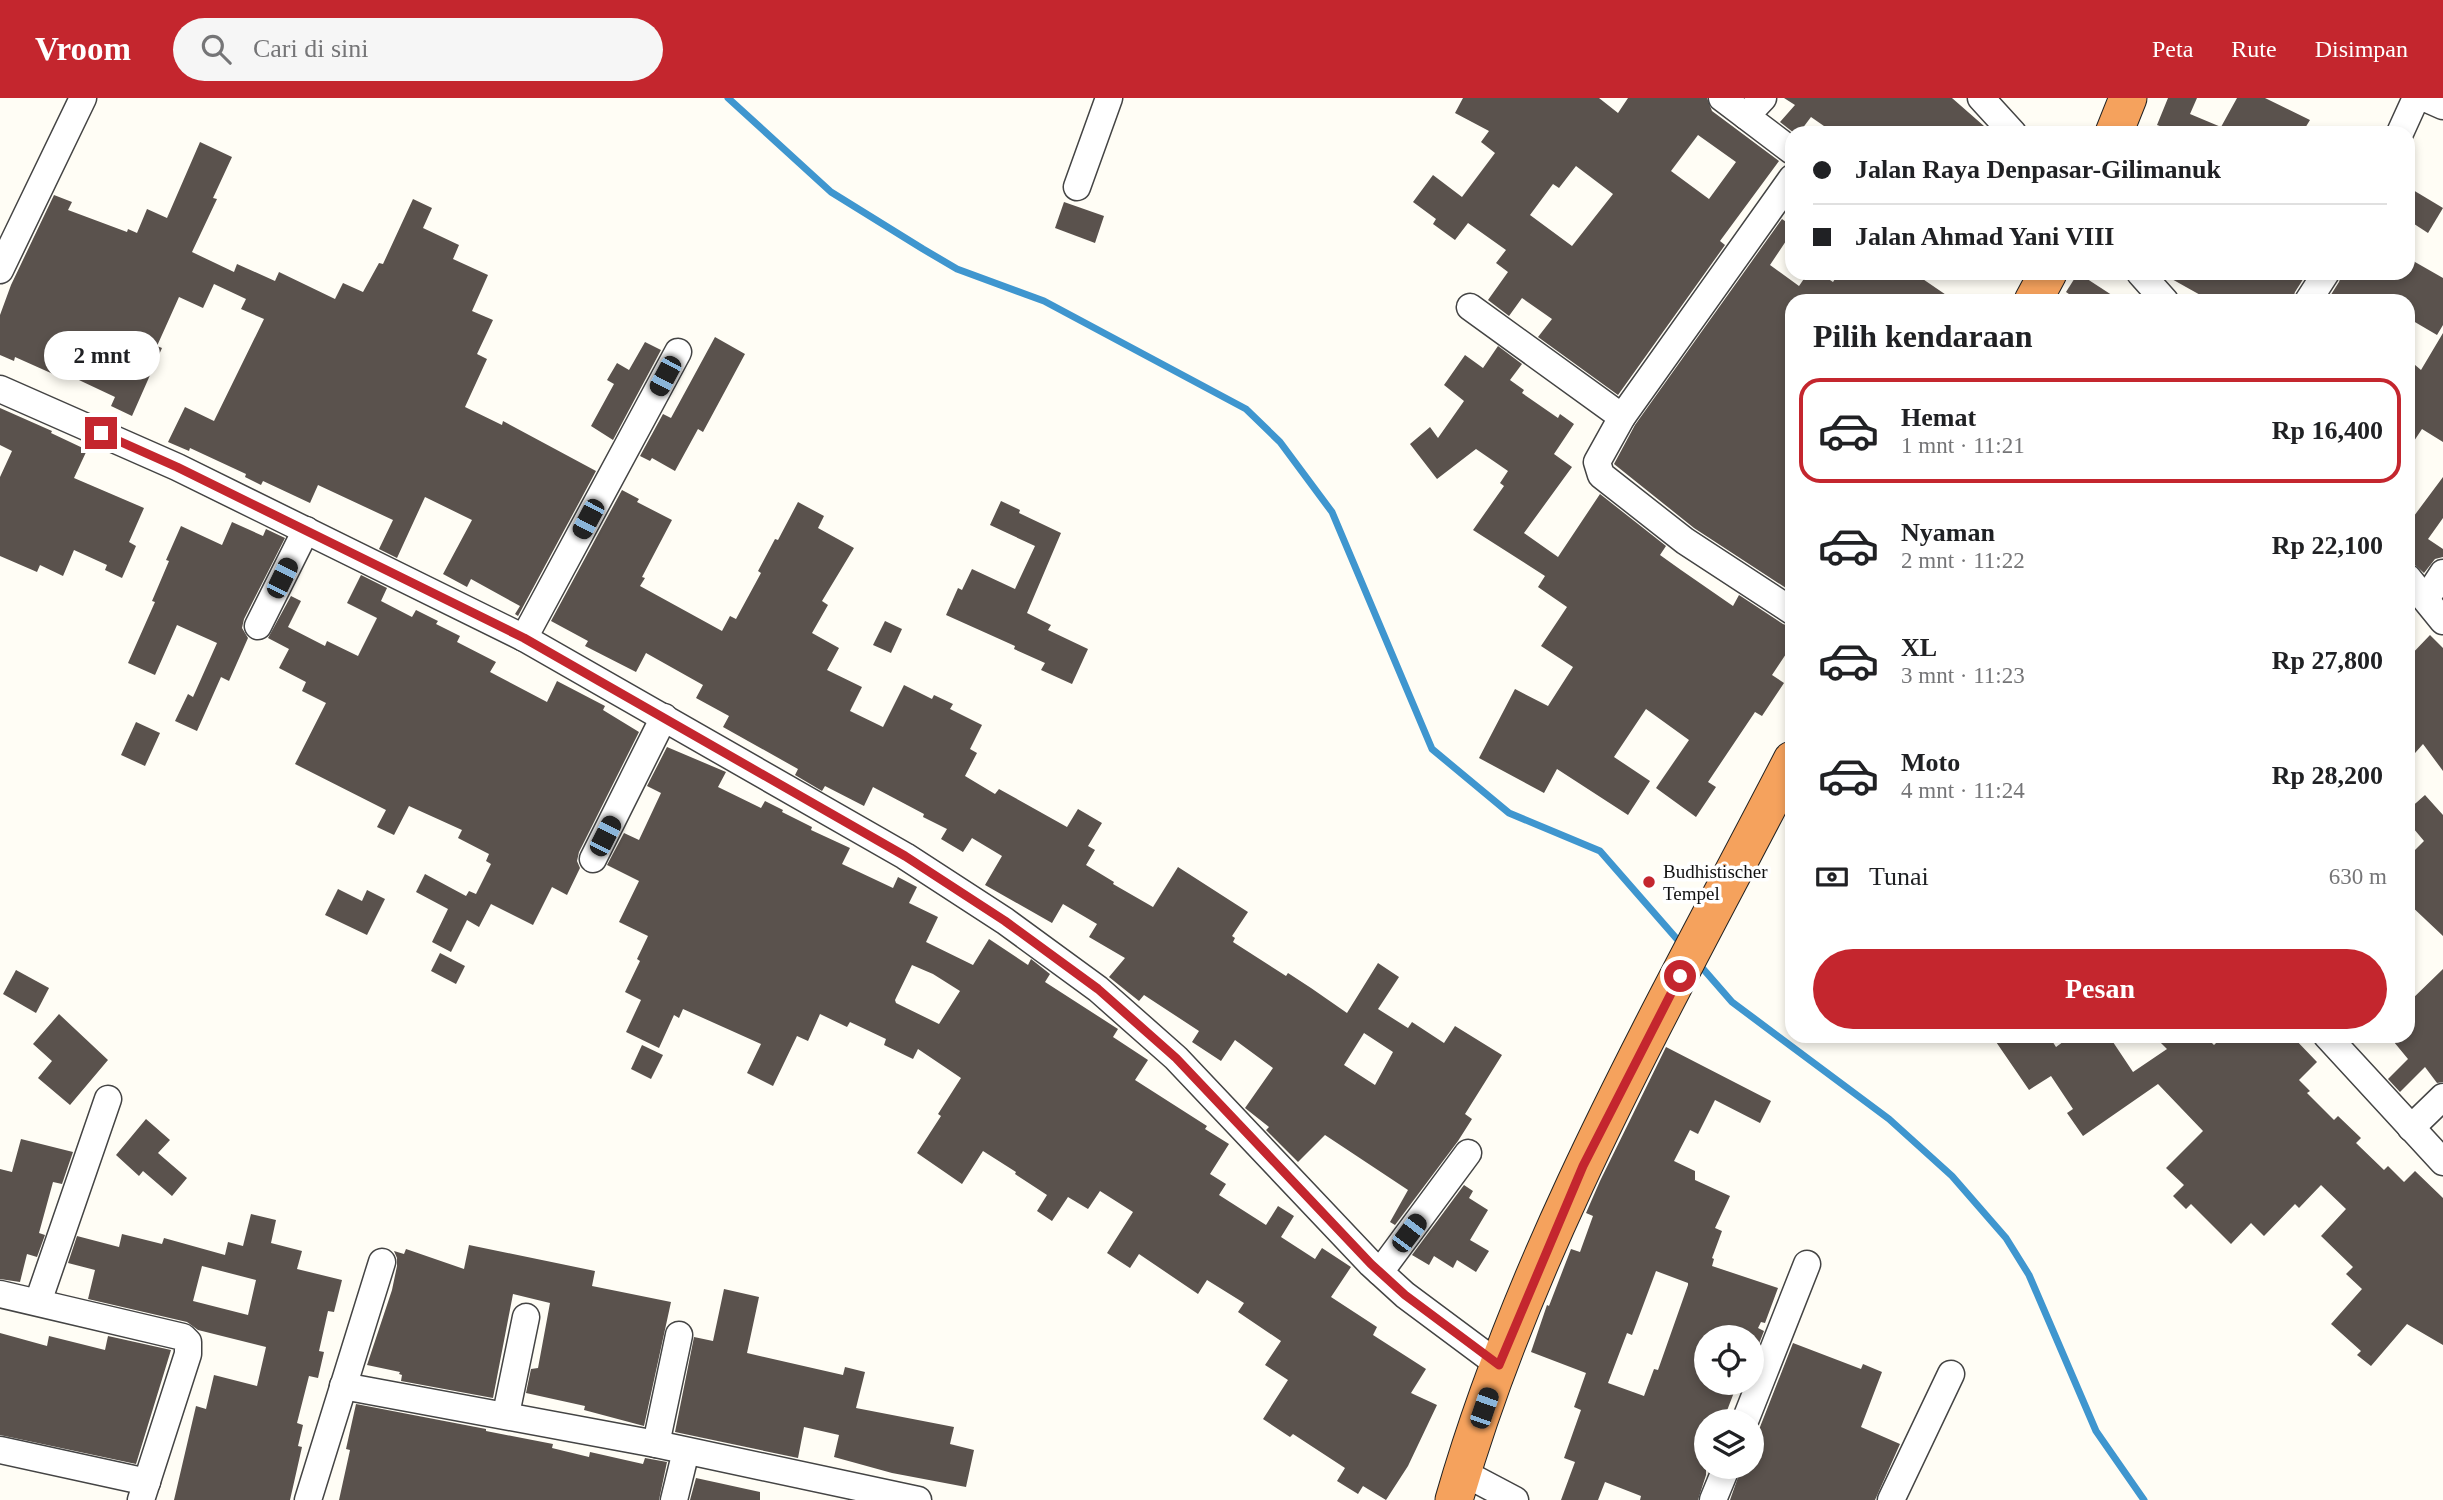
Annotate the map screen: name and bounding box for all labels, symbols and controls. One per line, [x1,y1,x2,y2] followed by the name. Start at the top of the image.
[173,18,663,81] search box
[197,30,235,68] icon: search
[35,31,131,67] text: Vroom
[253,34,369,63] text: Cari di sini
[2152,36,2193,62] text: Peta
[2231,36,2277,62] text: Rute
[2315,36,2408,62] text: Disimpan
[1855,155,2221,184] text: Jalan Raya Denpasar-Gilimanuk
[1855,222,2114,251] text: Jalan Ahmad Yani VIII
[1813,318,2033,354] text: Pilih kendaraan
[43,331,159,380] callout: 2 mnt
[74,343,130,368] text: 2 mnt
[646,353,685,399] car
[1817,399,1880,462] icon: car
[1901,403,1976,432] text: Hemat
[2272,416,2383,445] text: Rp 16,400
[85,417,117,449] route end
[1901,433,2025,458] text: 1 mnt · 11:21
[569,496,608,542] car
[1817,514,1880,577] icon: car
[1901,518,1995,547] text: Nyaman
[2272,531,2383,560] text: Rp 22,100
[1901,548,2025,573] text: 2 mnt · 11:22
[264,555,301,601] car
[1817,629,1880,692] icon: car
[1901,633,1937,662] text: XL
[2272,646,2383,675] text: Rp 27,800
[1901,663,2025,688] text: 3 mnt · 11:23
[1817,744,1880,807] icon: car
[1901,748,1960,777] text: Moto
[2272,761,2383,790] text: Rp 28,200
[1901,778,2025,803] text: 4 mnt · 11:24
[587,813,624,859] car
[1813,858,1851,896] icon: cash
[1663,861,1768,904] place label: Budhistischer Tempel
[1869,862,1929,891] text: Tunai
[2329,864,2387,889] text: 630 m
[1641,874,1657,890] marker: Budhistischer Tempel
[1813,949,2387,1029] button: Pesan
[1664,960,1696,992] route start
[1388,1210,1431,1256] car
[1694,1325,1764,1479] map controls
[1694,1325,1764,1395] button: locate
[1468,1385,1501,1431] car
[1694,1409,1764,1479] button: layers

